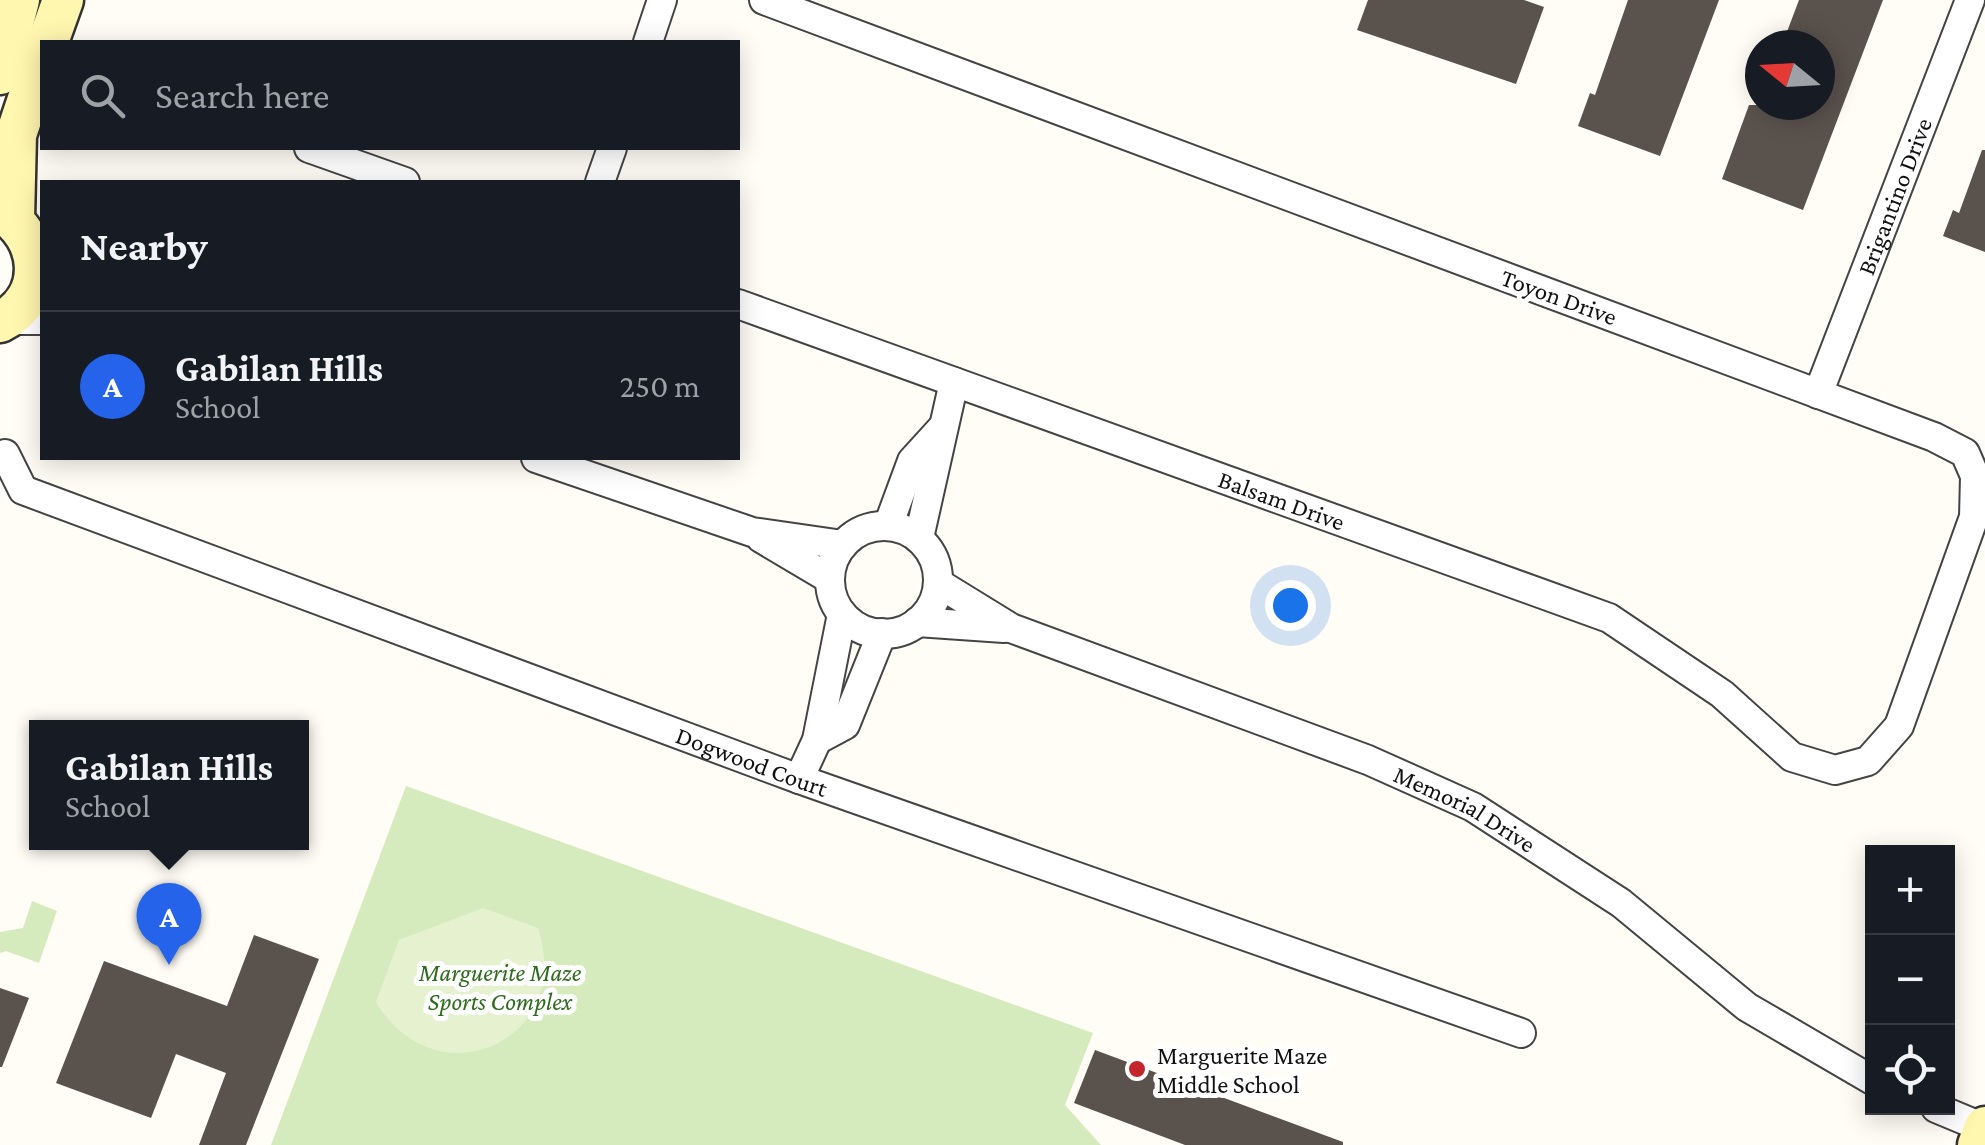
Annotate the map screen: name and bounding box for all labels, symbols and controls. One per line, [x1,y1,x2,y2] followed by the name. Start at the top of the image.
[1745,30,1835,120] north arrow
[40,40,740,150] search box
[75,68,130,123] icon: search
[155,74,329,116] text: Search here
[1852,114,1937,278] street label: Brigantino Drive
[80,222,208,269] text: Nearby
[1497,264,1621,331] street label: Toyon Drive
[175,347,383,389] text: Gabilan Hills
[103,368,122,404] text: A
[620,368,700,404] text: 250 m
[175,389,260,425] text: School
[1215,465,1349,535] street label: Balsam Drive
[1265,580,1316,631] your location
[29,720,309,850] popup
[672,721,832,802] street label: Dogwood Court
[65,746,273,788] text: Gabilan Hills
[1390,760,1541,858] street label: Memorial Drive
[65,788,150,824] text: School
[1865,845,1955,1115] map controls
[1865,845,1955,935] button: +
[136,882,202,965] pin: A
[1865,935,1955,1025] button: −
[418,959,582,1016] park label: Marguerite Maze Sports Complex
[1865,1025,1955,1115] button: locate
[1157,1042,1327,1098] place label: Marguerite Maze Middle School
[1126,1058,1148,1080] marker: Marguerite Maze Middle School

